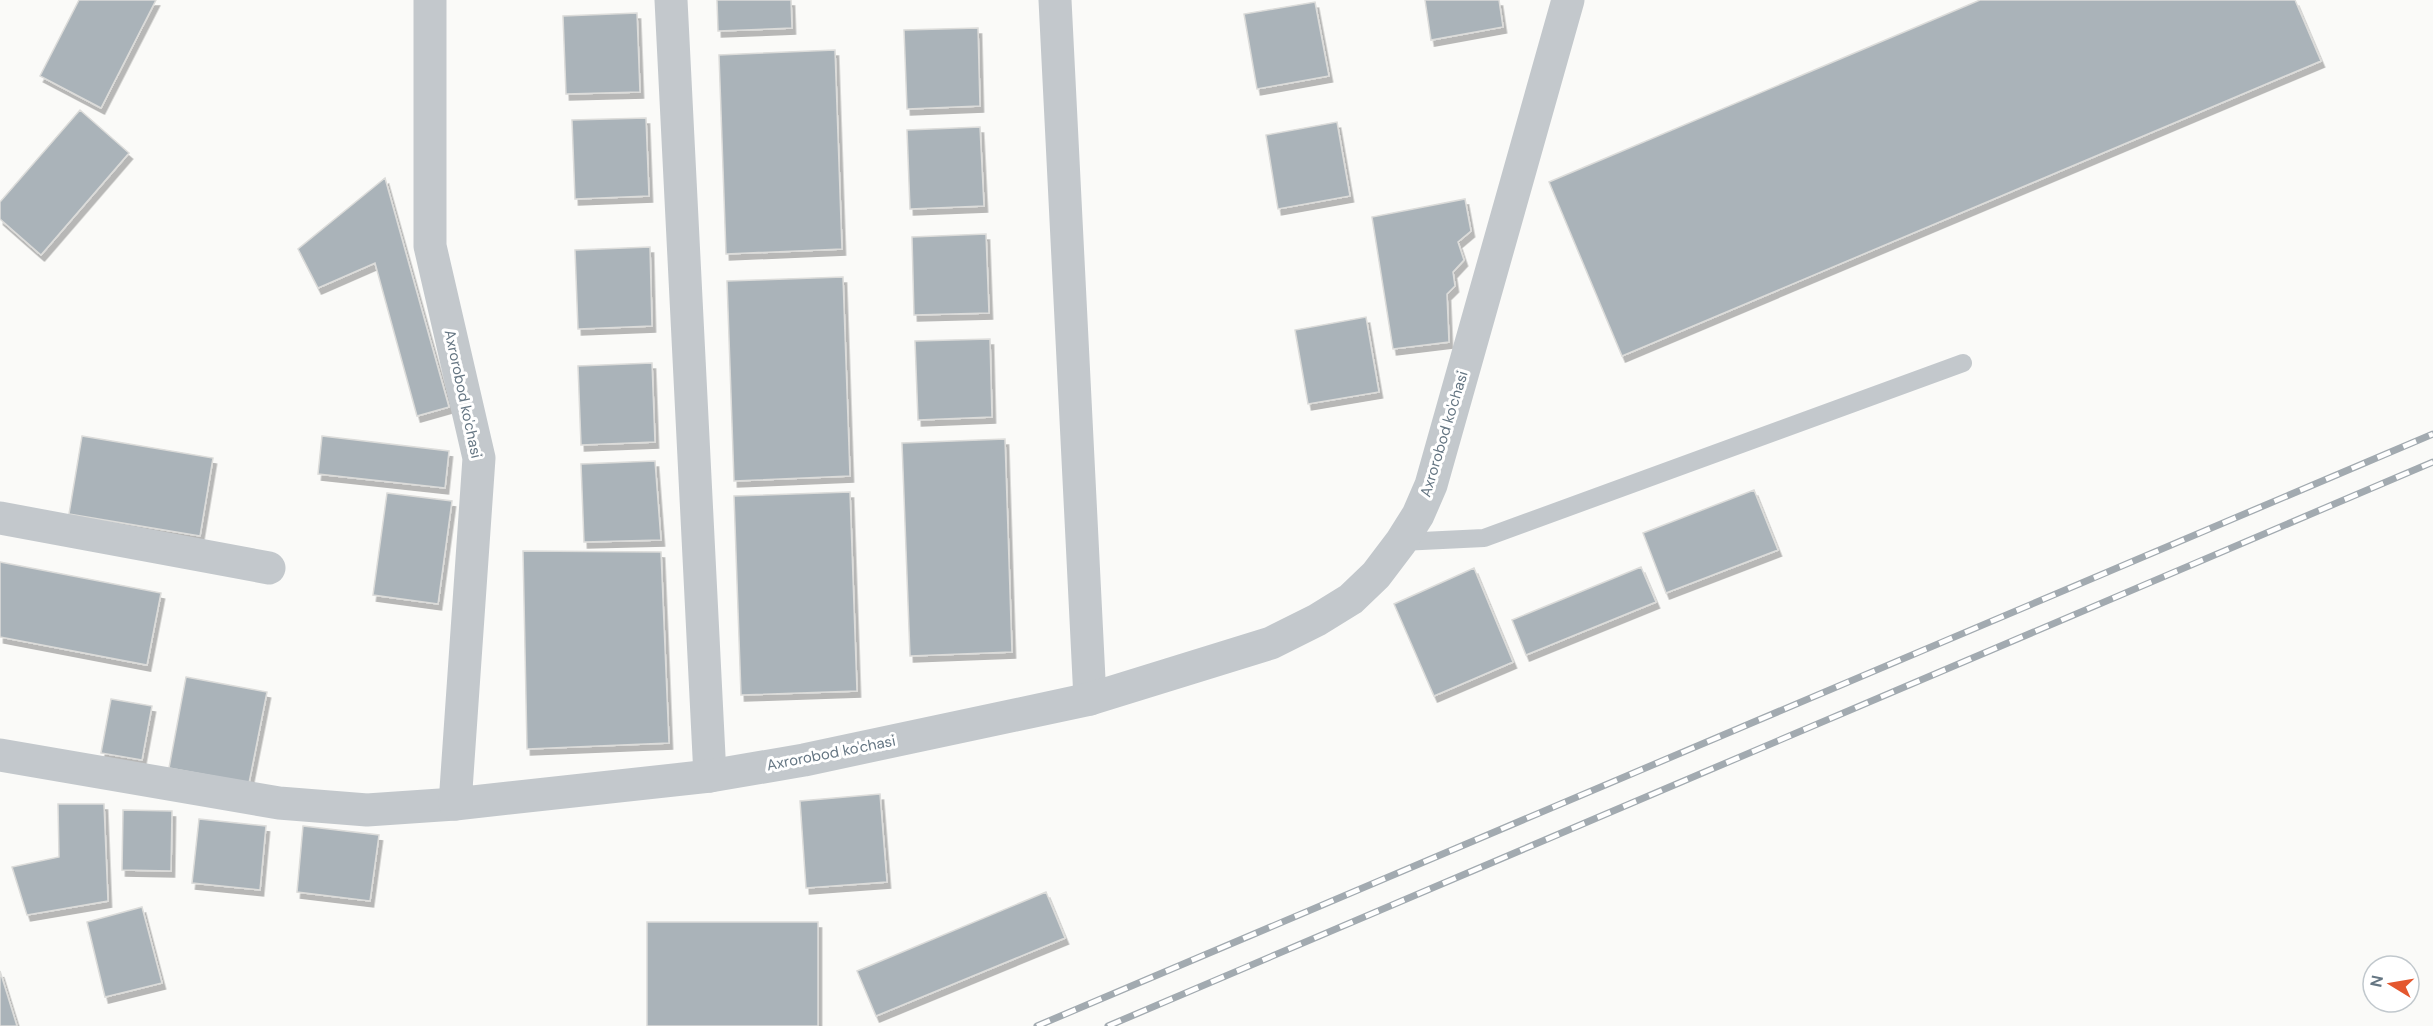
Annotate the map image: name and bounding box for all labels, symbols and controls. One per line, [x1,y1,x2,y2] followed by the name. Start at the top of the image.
[440,328,486,460] street label: Axrorobod ko'chasi
[1415,368,1473,500] street label: Axrorobod ko'chasi
[765,731,897,775] street label: Axrorobod ko'chasi
[2361,954,2421,1014] north arrow
[2365,974,2388,989] text: N

